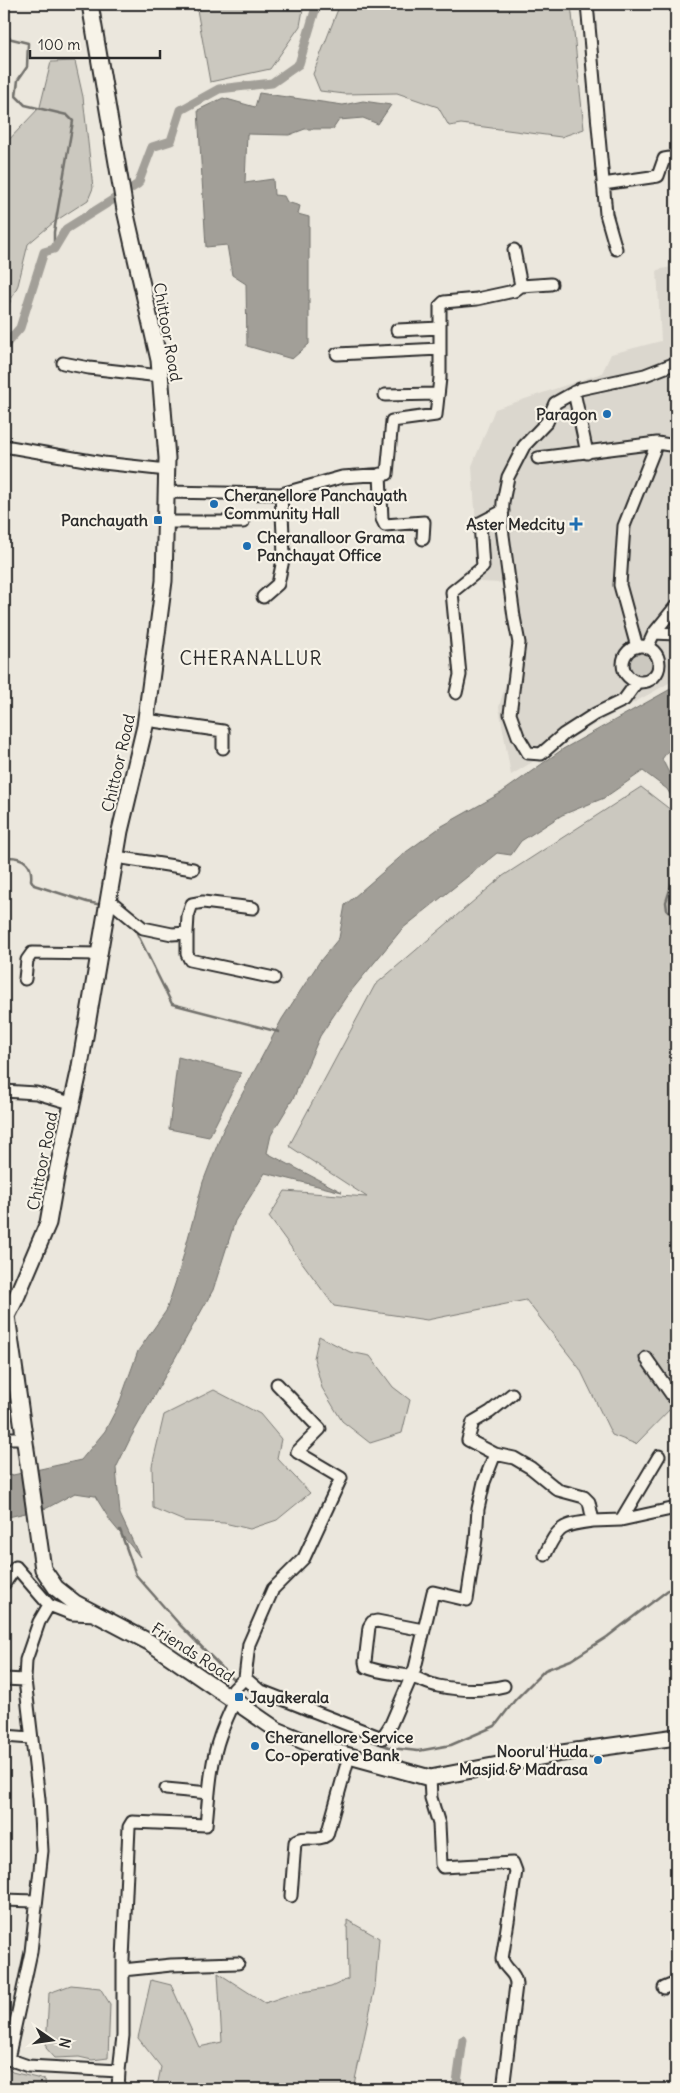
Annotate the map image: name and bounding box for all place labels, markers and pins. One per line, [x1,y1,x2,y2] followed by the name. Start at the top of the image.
[536,404,597,425] place label: Paragon
[601,408,613,420] marker: Paragon
[224,485,407,524] place label: Cheranellore Panchayath Community Hall
[208,498,220,510] marker: Cheranellore Panchayath Community Hall
[61,510,148,531] place label: Panchayath
[152,514,164,526] marker: Panchayath
[466,514,565,535] place label: Aster Medcity
[569,517,583,531] marker: Aster Medcity
[257,527,405,566] place label: Cheranalloor Grama Panchayat Office
[241,540,253,552] marker: Cheranalloor Grama Panchayat Office
[249,1687,329,1708] place label: Jayakerala
[233,1691,245,1703] marker: Jayakerala
[265,1727,414,1766] place label: Cheranellore Service Co-operative Bank
[249,1740,261,1752] marker: Cheranellore Service Co-operative Bank
[459,1741,588,1779] place label: Noorul Huda Masjid & Madrasa
[592,1754,604,1766] marker: Noorul Huda Masjid & Madrasa

